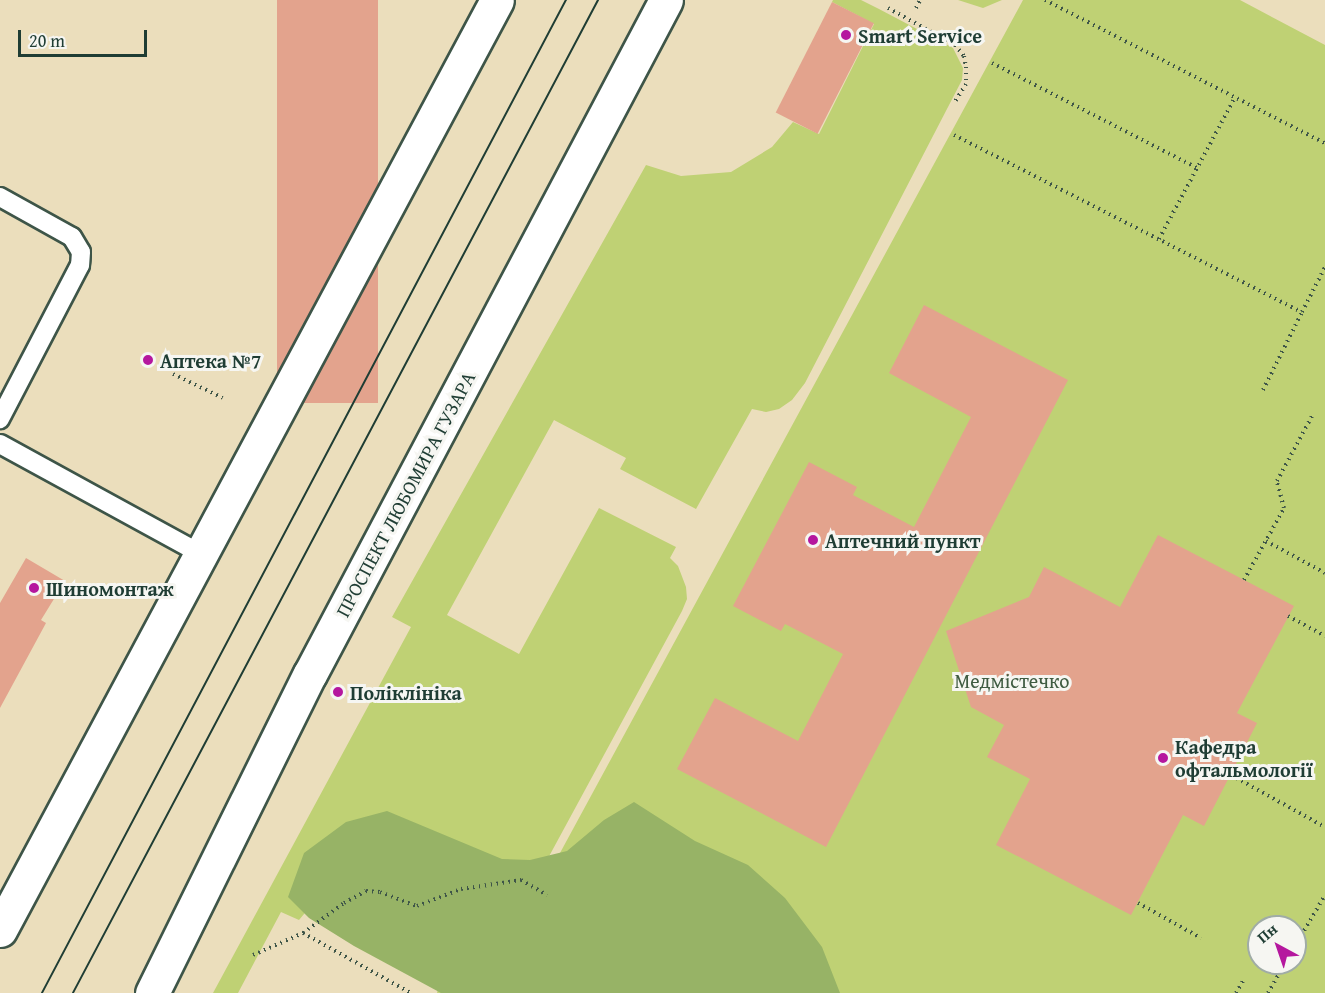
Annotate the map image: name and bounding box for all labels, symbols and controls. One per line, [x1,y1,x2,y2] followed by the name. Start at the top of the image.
[21,18,150,56] scale bar
[858,23,982,47] place label: Smart Service
[29,27,65,54] text: 20 m
[839,28,853,42] marker: Smart Service
[160,348,261,372] place label: Аптека №7
[141,353,155,367] marker: Аптека №7
[330,367,480,621] street label: ПРОСПЕКТ ЛЮБОМИРА ГУЗАРА
[825,528,981,552] place label: Аптечний пункт
[806,533,820,547] marker: Аптечний пункт
[46,576,174,600] place label: Шиномонтаж
[27,581,41,595] marker: Шиномонтаж
[954,668,1070,692] park label: Медмістечко
[350,680,462,704] place label: Поліклініка
[331,685,345,699] marker: Поліклініка
[1175,734,1313,781] place label: Кафедра офтальмології
[1156,751,1170,765] marker: Кафедра офтальмології
[1247,915,1307,975] north arrow
[1251,917,1282,949] text: Пн

